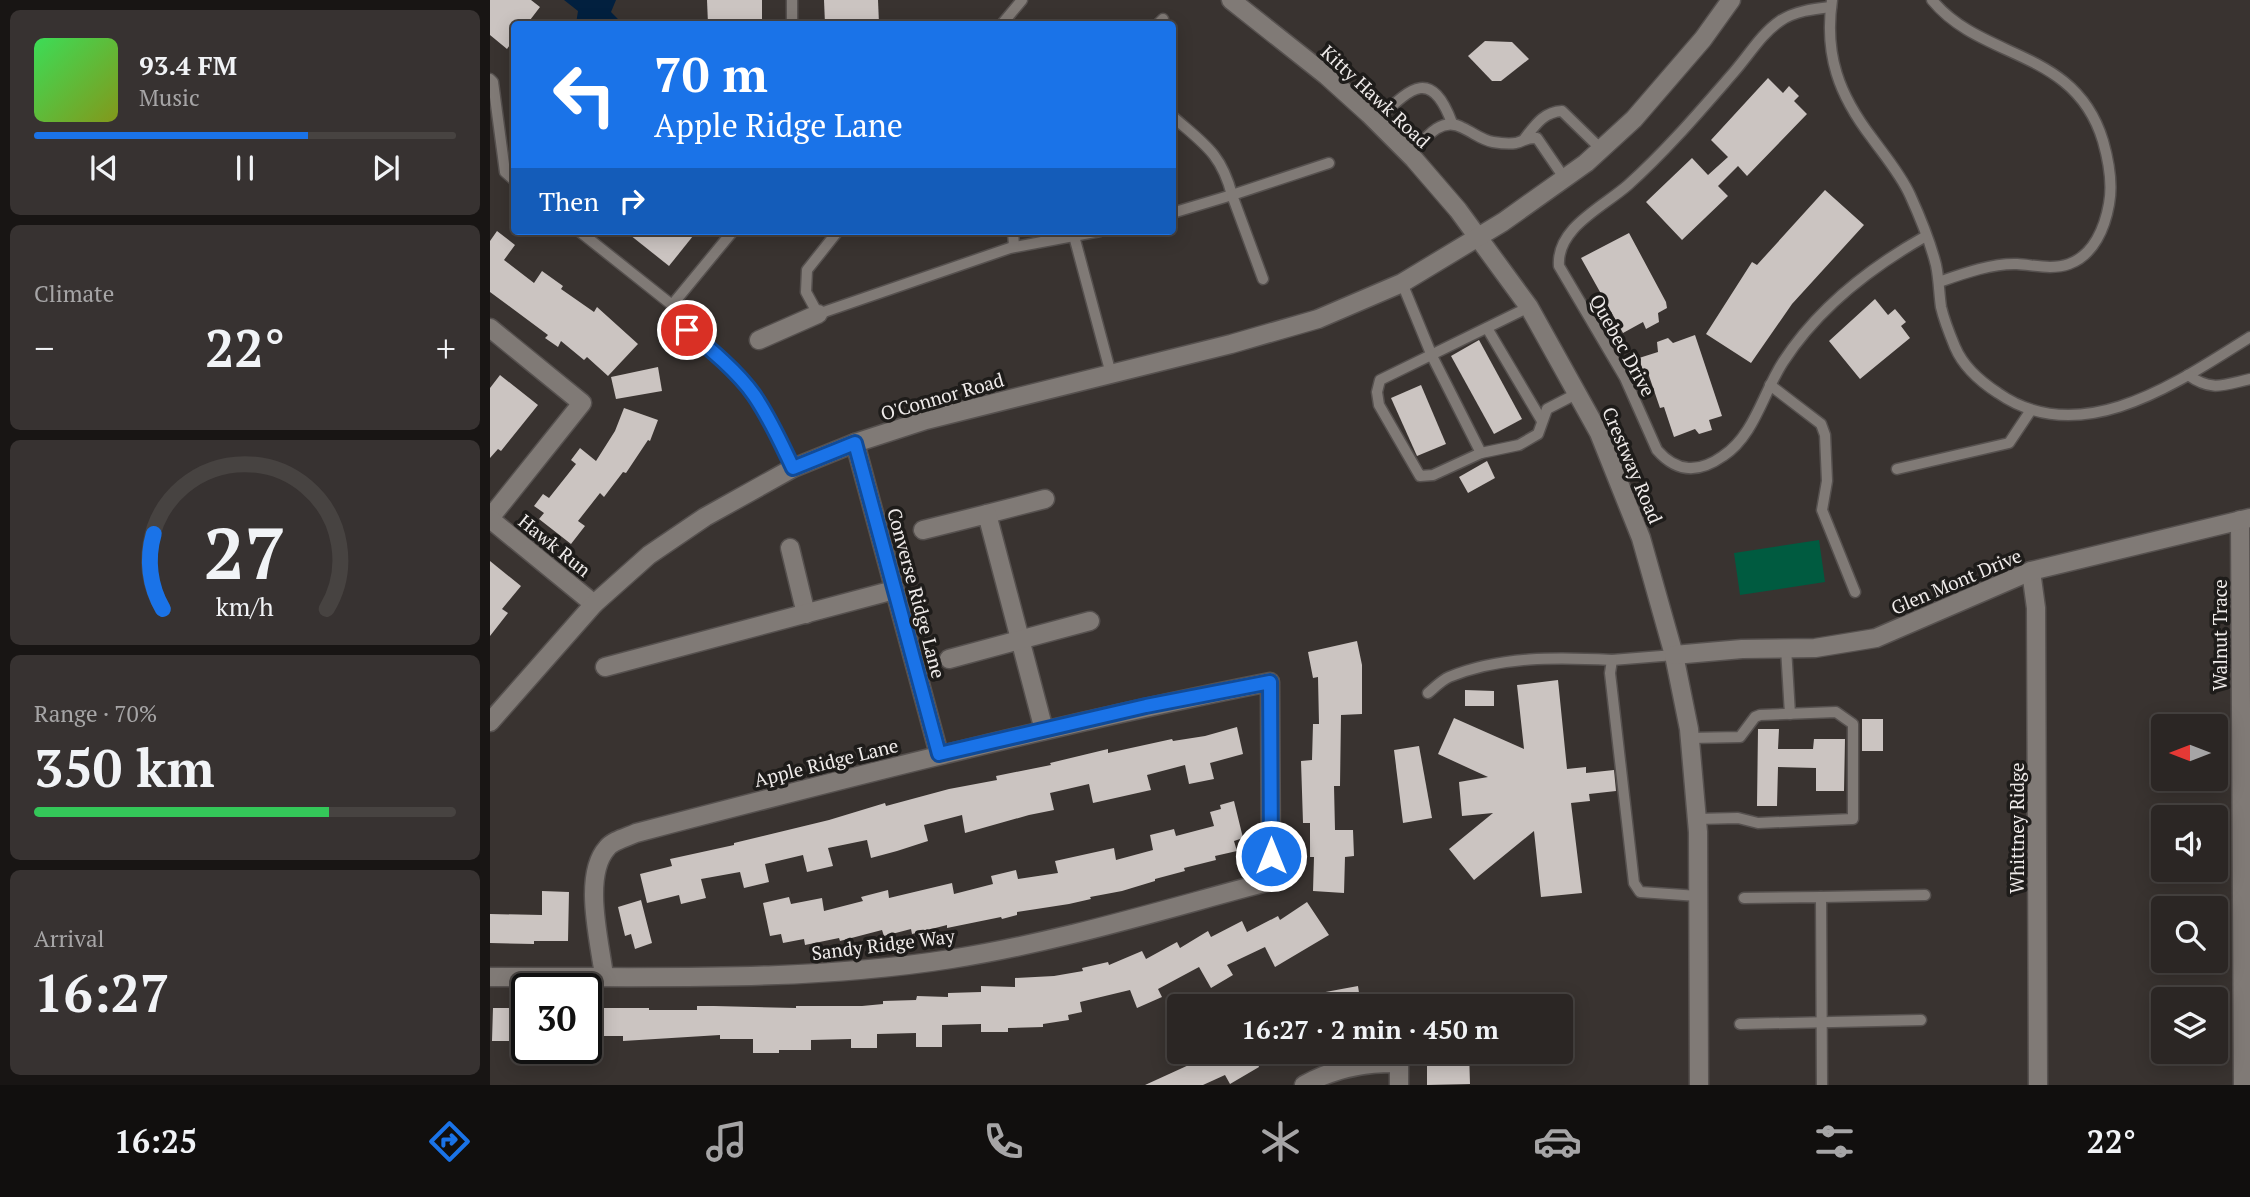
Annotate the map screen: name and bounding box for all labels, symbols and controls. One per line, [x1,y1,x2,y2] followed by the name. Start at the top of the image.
[1316,39,1436,153] street label: Kitty Hawk Road
[654,41,768,106] text: 70 m
[139,48,237,82] text: 93.4 FM
[539,49,630,140] icon: left
[139,82,200,113] text: Music
[654,104,903,146] text: Apple Ridge Lane
[85,149,123,187] icon: previous
[226,149,264,187] icon: pause
[367,149,405,187] icon: next
[613,182,651,220] icon: right
[539,184,599,218] text: Then
[34,278,114,309] text: Climate
[1585,289,1661,401] street label: Quebec Drive
[657,300,717,360] pin
[668,311,706,349] icon: arrive
[205,313,285,382] text: 22°
[34,323,54,373] text: −
[436,323,456,373] text: +
[877,366,1007,426] street label: O'Connor Road
[1597,403,1669,528] street label: Crestway Road
[204,503,286,600] text: 27
[882,505,952,681] street label: Converse Ridge Lane
[514,508,596,582] street label: Hawk Run
[1887,542,2025,620] street label: Glen Mont Drive
[2207,579,2232,691] street label: Walnut Trace
[216,589,274,622] text: km/h
[34,698,157,729] text: Range · 70%
[2151,714,2228,791] north arrow
[2151,714,2228,1064] map controls
[751,732,901,792] street label: Apple Ridge Lane
[34,733,215,802] text: 350 km
[2004,762,2029,894] street label: Whittney Ridge
[2151,805,2228,882] button: sound
[1234,819,1308,893] position arrow
[2151,896,2228,973] button: search
[34,923,105,954] text: Arrival
[810,923,956,965] street label: Sandy Ridge Way
[34,958,169,1027] text: 16:27
[511,973,602,1064] speed limit sign: 30
[2151,987,2228,1064] button: layers
[1241,1012,1499,1046] text: 16:27 · 2 min · 450 m
[425,1117,474,1166] icon: directions
[702,1117,751,1166] icon: music
[979,1117,1028,1166] icon: phone
[1256,1117,1305,1166] icon: climate
[1533,1117,1582,1166] icon: car
[1810,1117,1859,1166] icon: filters
[114,1120,197,1162] text: 16:25
[2087,1120,2136,1162] text: 22°

